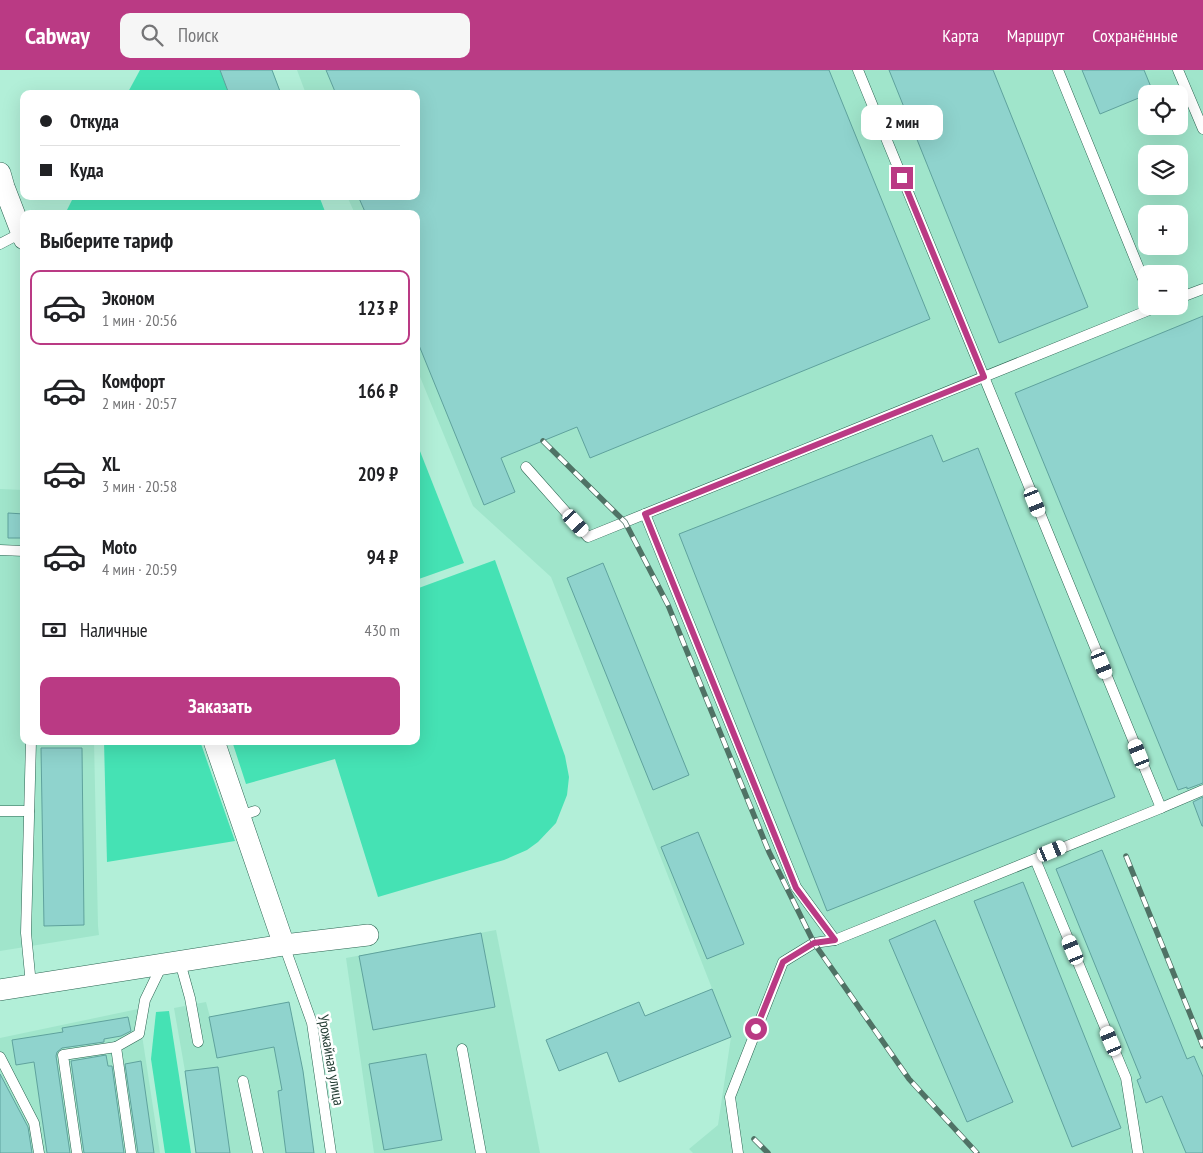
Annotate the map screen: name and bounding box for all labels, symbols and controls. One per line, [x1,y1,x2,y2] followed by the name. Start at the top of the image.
[120,13,470,58] search box
[25,20,90,51] text: Cabway
[138,21,166,49] icon: search
[178,23,219,47] text: Поиск
[942,24,979,47] text: Карта
[1007,24,1064,47] text: Маршрут
[1092,24,1178,47] text: Сохранённые
[1138,85,1188,315] map controls
[1138,85,1188,135] button: locate
[861,106,943,140] callout: 2 мин
[70,109,119,133] text: Откуда
[885,112,919,132] text: 2 мин
[1138,145,1188,195] button: layers
[70,158,104,182] text: Куда
[891,167,913,189] route end
[1138,205,1188,255] button: +
[40,226,173,254] text: Выберите тариф
[1138,265,1188,315] button: −
[42,285,87,330] icon: car
[102,286,155,310] text: Эконом
[358,296,398,320] text: 123 ₽
[102,310,177,330] text: 1 мин · 20:56
[42,368,87,413] icon: car
[102,369,165,393] text: Комфорт
[358,379,398,403] text: 166 ₽
[102,393,177,413] text: 2 мин · 20:57
[42,451,87,496] icon: car
[102,452,120,476] text: XL
[358,462,398,486] text: 209 ₽
[102,476,177,496] text: 3 мин · 20:58
[1022,485,1047,519] car
[560,507,591,539] car
[42,534,87,579] icon: car
[102,535,137,559] text: Moto
[367,545,398,569] text: 94 ₽
[102,559,177,579] text: 4 мин · 20:59
[40,616,68,644] icon: cash
[80,618,148,642] text: Наличные
[365,620,400,640] text: 430 m
[1089,647,1114,681] car
[40,677,400,735] button: Заказать
[1126,737,1151,771] car
[1035,838,1068,864] car
[1060,933,1085,967] car
[314,1013,349,1107] street label: Урожайная улица
[745,1018,767,1040] route start
[1098,1024,1123,1058] car

